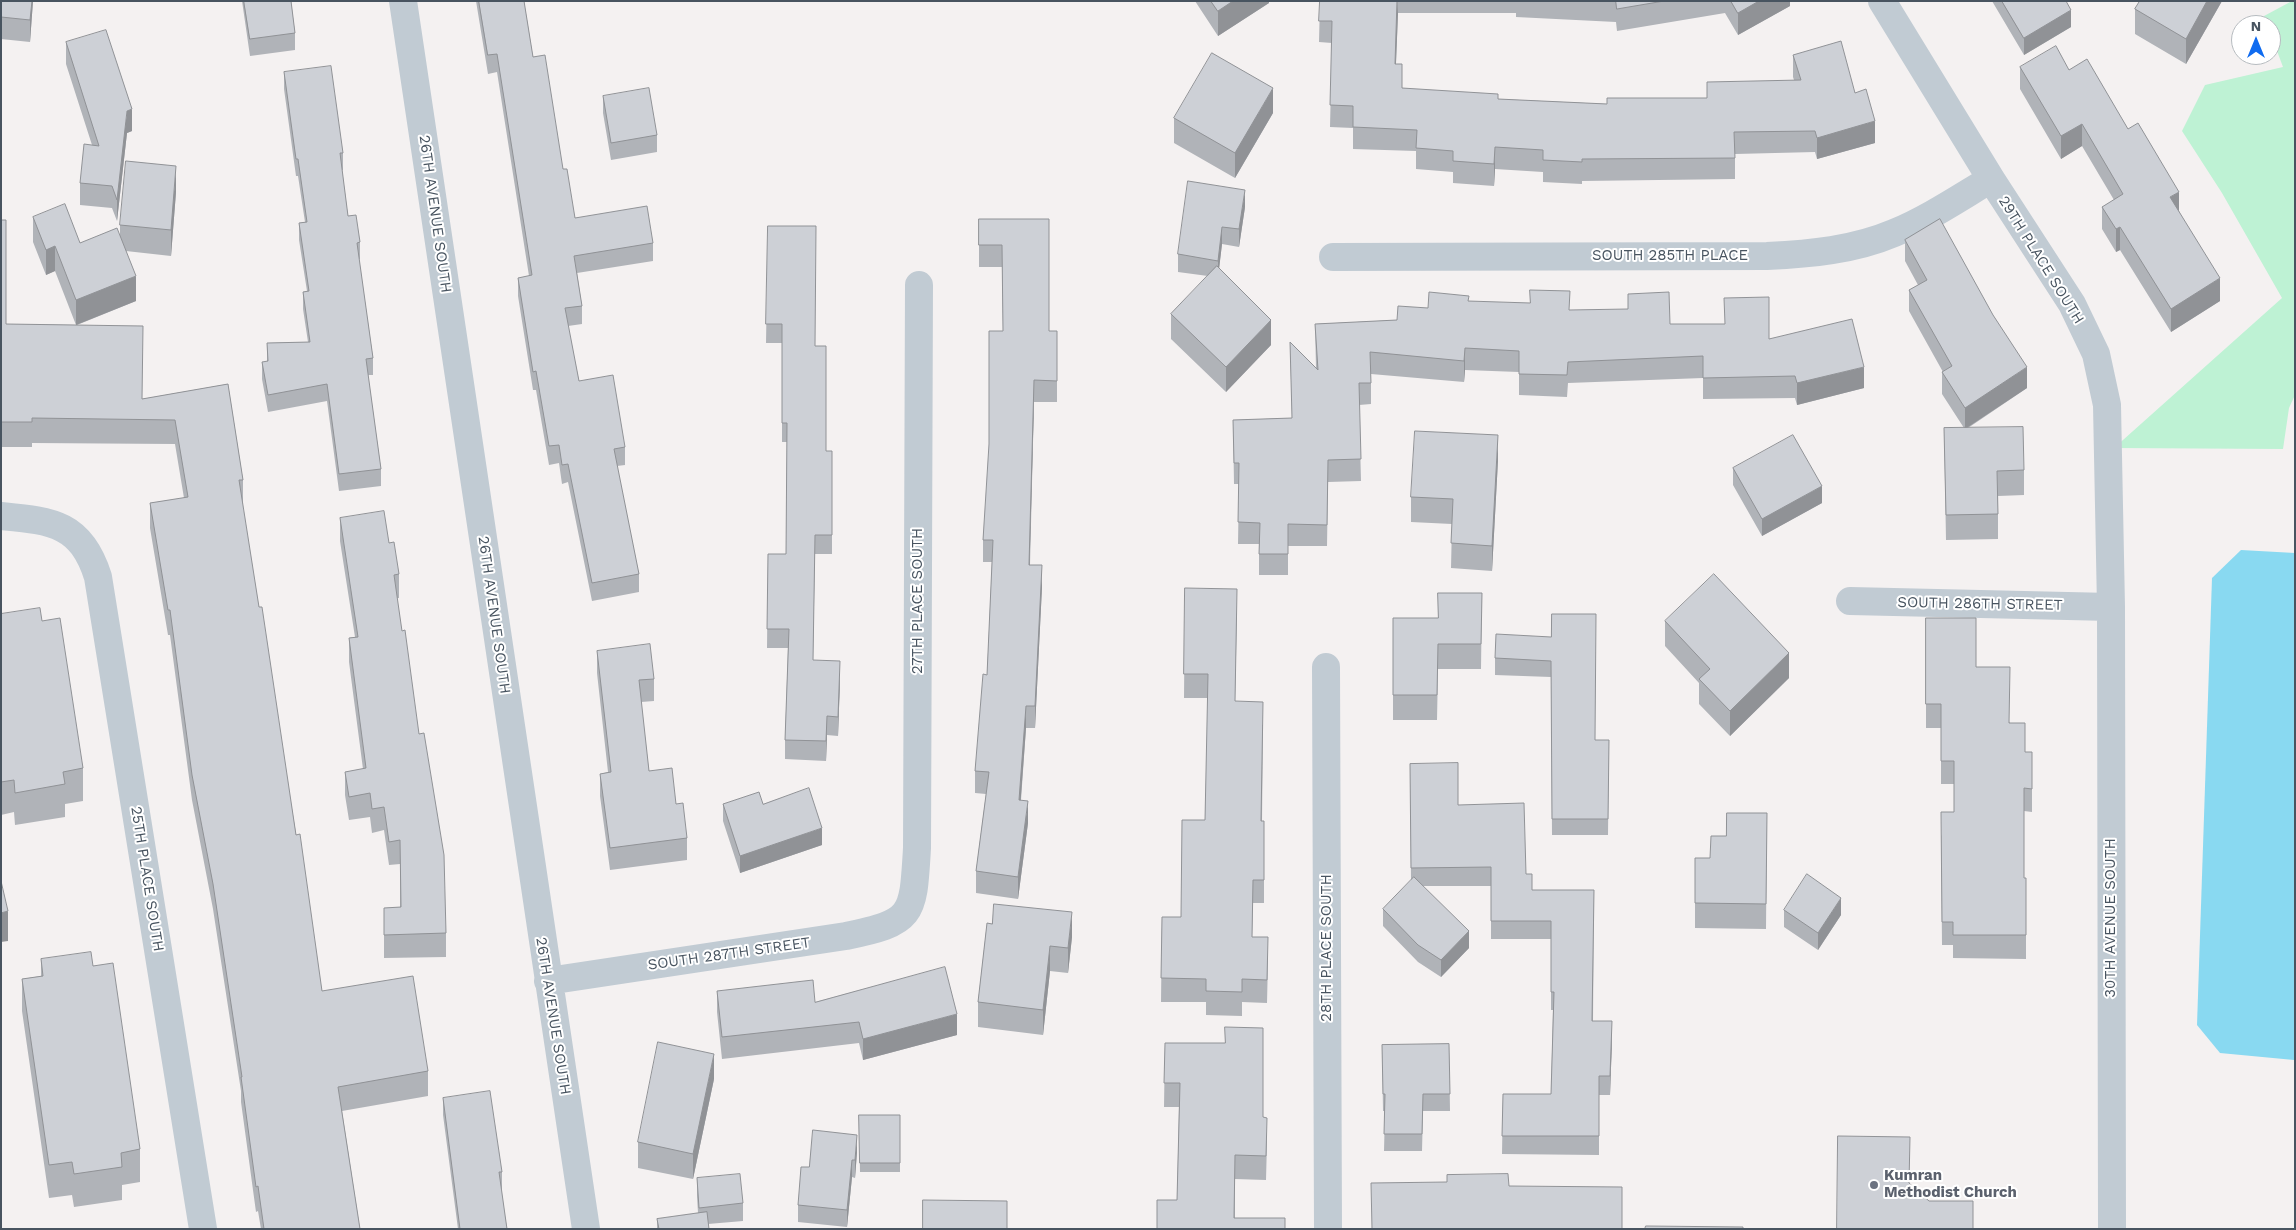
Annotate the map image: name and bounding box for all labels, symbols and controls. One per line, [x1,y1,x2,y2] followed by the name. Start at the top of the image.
[2231,15,2281,65] north arrow
[2251,18,2261,34] text: N
[415,134,455,294] street label: 26TH AVENUE SOUTH
[1994,193,2088,327] street label: 29TH PLACE SOUTH
[1592,247,1748,265] street label: SOUTH 285TH PLACE
[909,528,927,674] street label: 27TH PLACE SOUTH
[474,535,514,695] street label: 26TH AVENUE SOUTH
[1897,594,2063,614] street label: SOUTH 286TH STREET
[127,805,167,953] street label: 25TH PLACE SOUTH
[2102,838,2120,998] street label: 30TH AVENUE SOUTH
[1318,874,1336,1022] street label: 28TH PLACE SOUTH
[647,934,811,974] street label: SOUTH 287TH STREET
[532,936,574,1096] street label: 26TH AVENUE SOUTH
[1884,1167,2017,1202] place label: Kumran Methodist Church
[1868,1179,1880,1191] marker: Kumran Methodist Church

